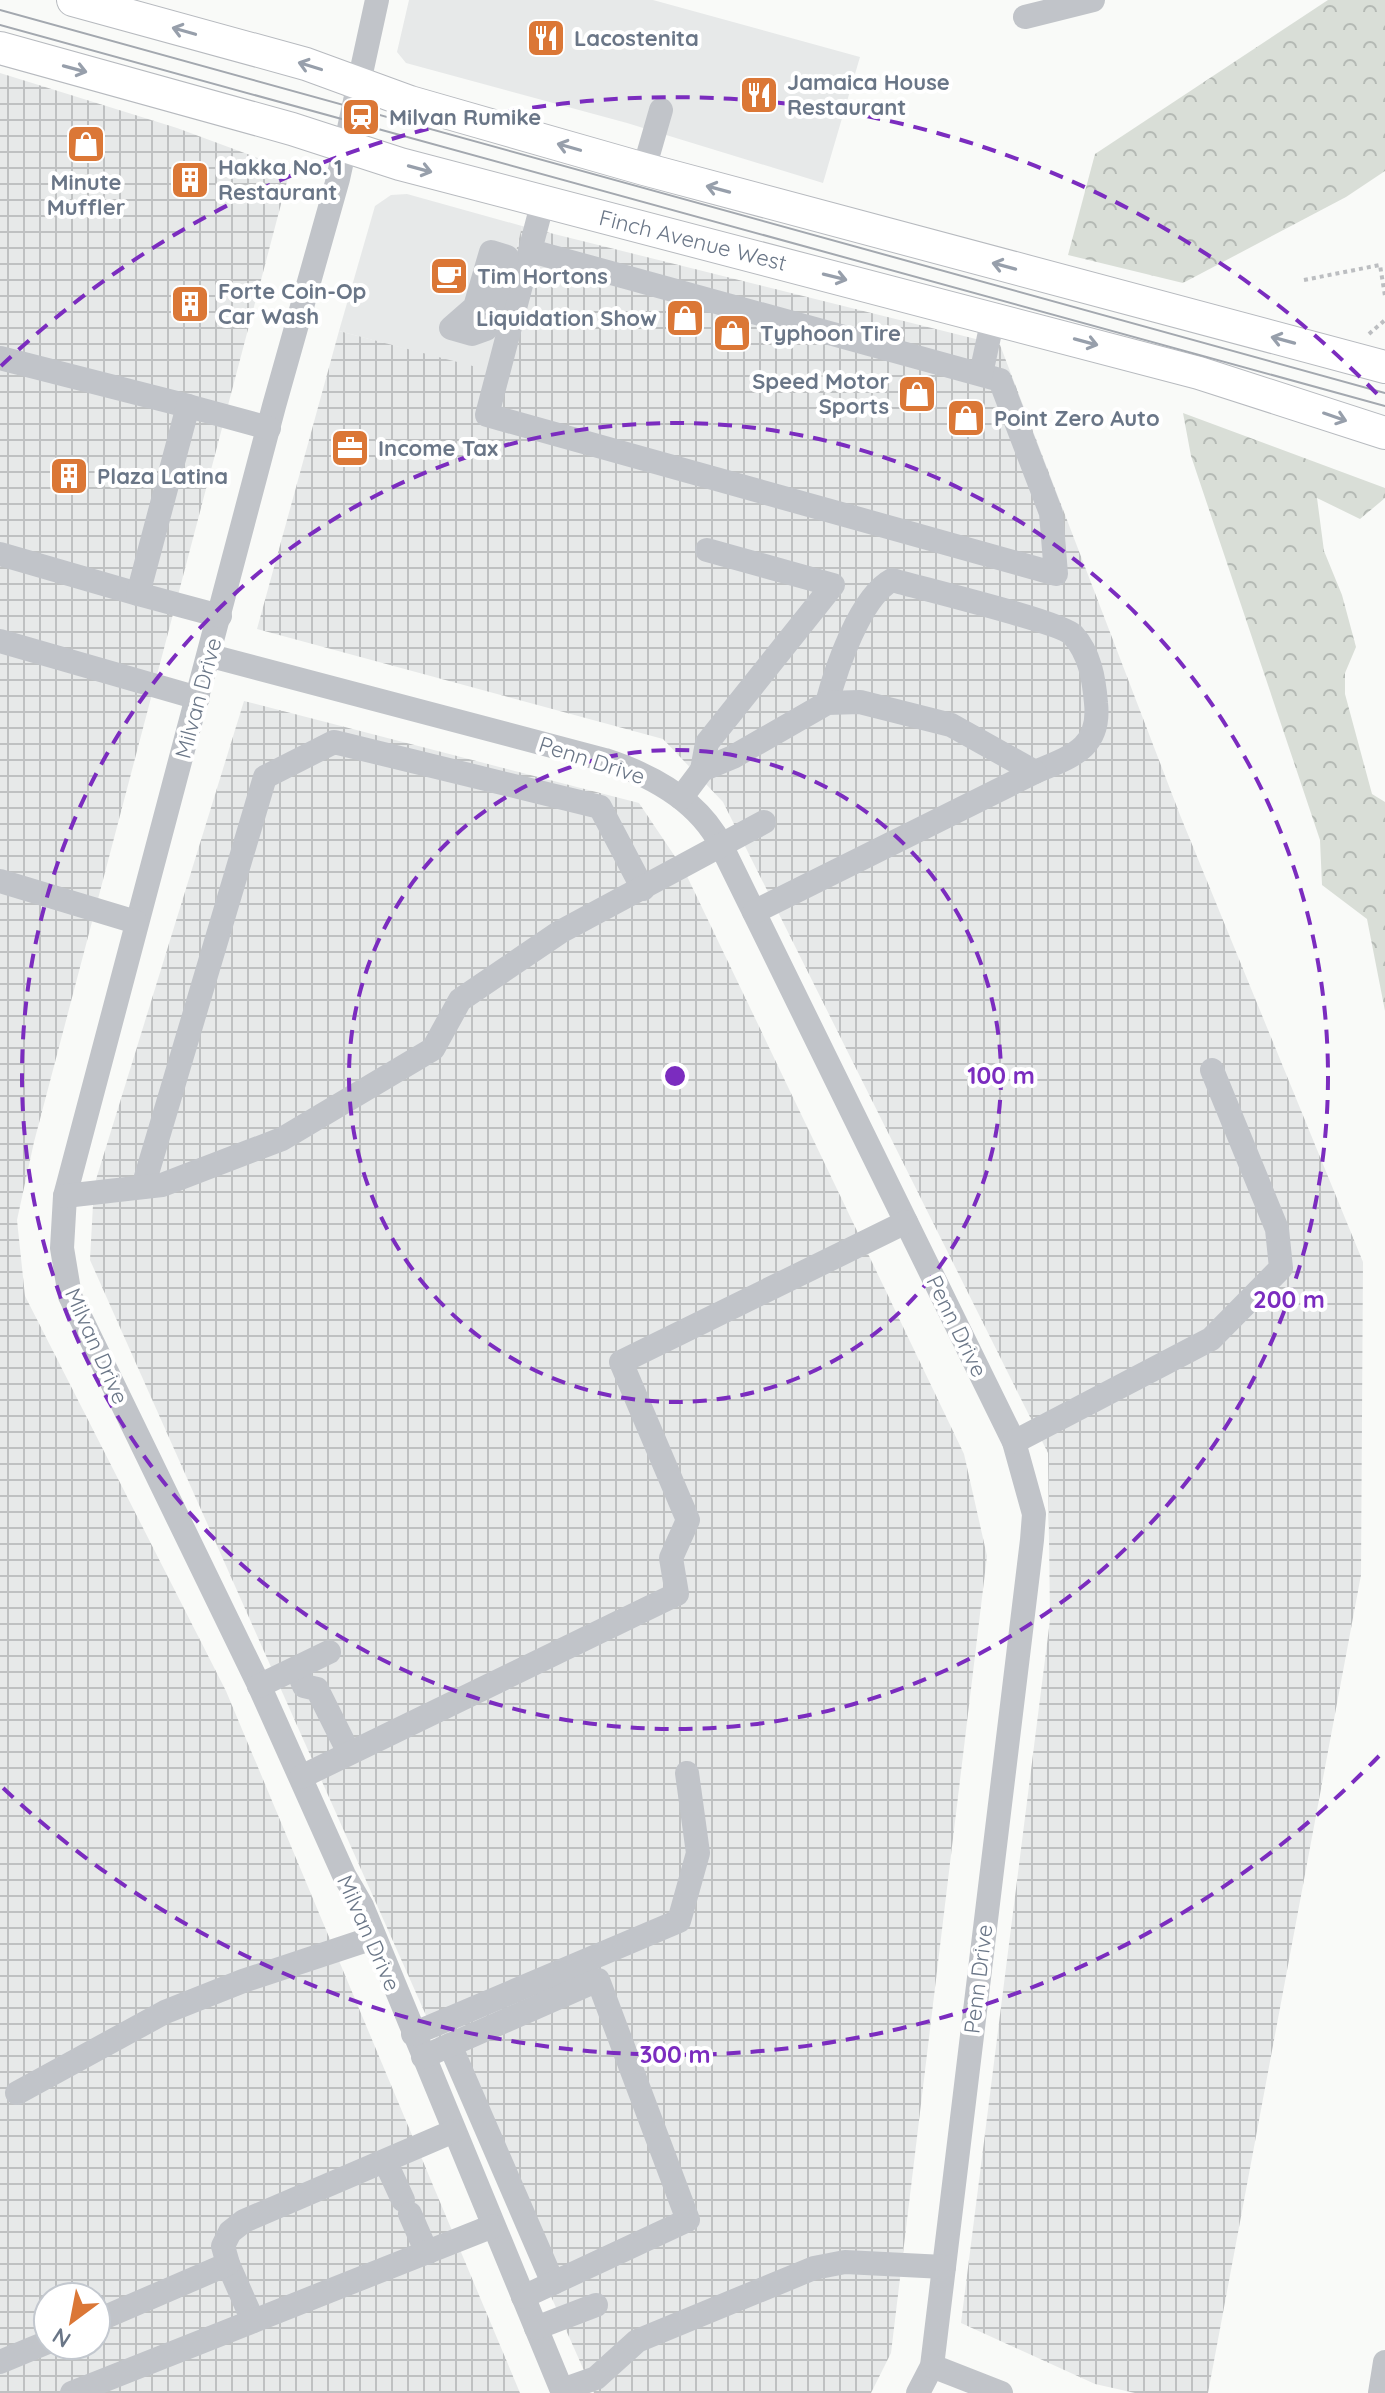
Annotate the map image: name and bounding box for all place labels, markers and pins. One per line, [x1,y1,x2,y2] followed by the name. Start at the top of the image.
[525,17,567,59] restaurant icon: Lacostenita
[574,24,699,52] place label: Lacostenita
[787,68,950,121] place label: Jamaica House Restaurant
[738,74,780,116] restaurant icon: Jamaica House Restaurant
[340,96,382,138] station icon: Milvan Rumike
[389,103,541,131] place label: Milvan Rumike
[65,123,107,165] shop icon: Minute Muffler
[218,153,343,206] place label: Hakka No. 1 Restaurant
[169,159,211,201] building icon: Hakka No. 1 Restaurant
[47,168,126,221] place label: Minute Muffler
[428,255,470,297] cafe icon: Tim Hortons
[477,262,608,290] place label: Tim Hortons
[218,277,366,330] place label: Forte Coin-Op Car Wash
[169,283,211,325] building icon: Forte Coin-Op Car Wash
[664,297,706,339] shop icon: Liquidation Show
[476,304,657,332] place label: Liquidation Show
[711,312,753,354] shop icon: Typhoon Tire
[760,319,901,347] place label: Typhoon Tire
[752,367,889,420] place label: Speed Motor Sports
[896,373,938,415] shop icon: Speed Motor Sports
[945,397,987,439] shop icon: Point Zero Auto
[994,404,1160,432] place label: Point Zero Auto
[329,427,371,469] office icon: Income Tax
[378,434,498,462] place label: Income Tax
[48,455,90,497] building icon: Plaza Latina
[97,462,228,490] place label: Plaza Latina
[661,1062,689,1090] centre of rings

